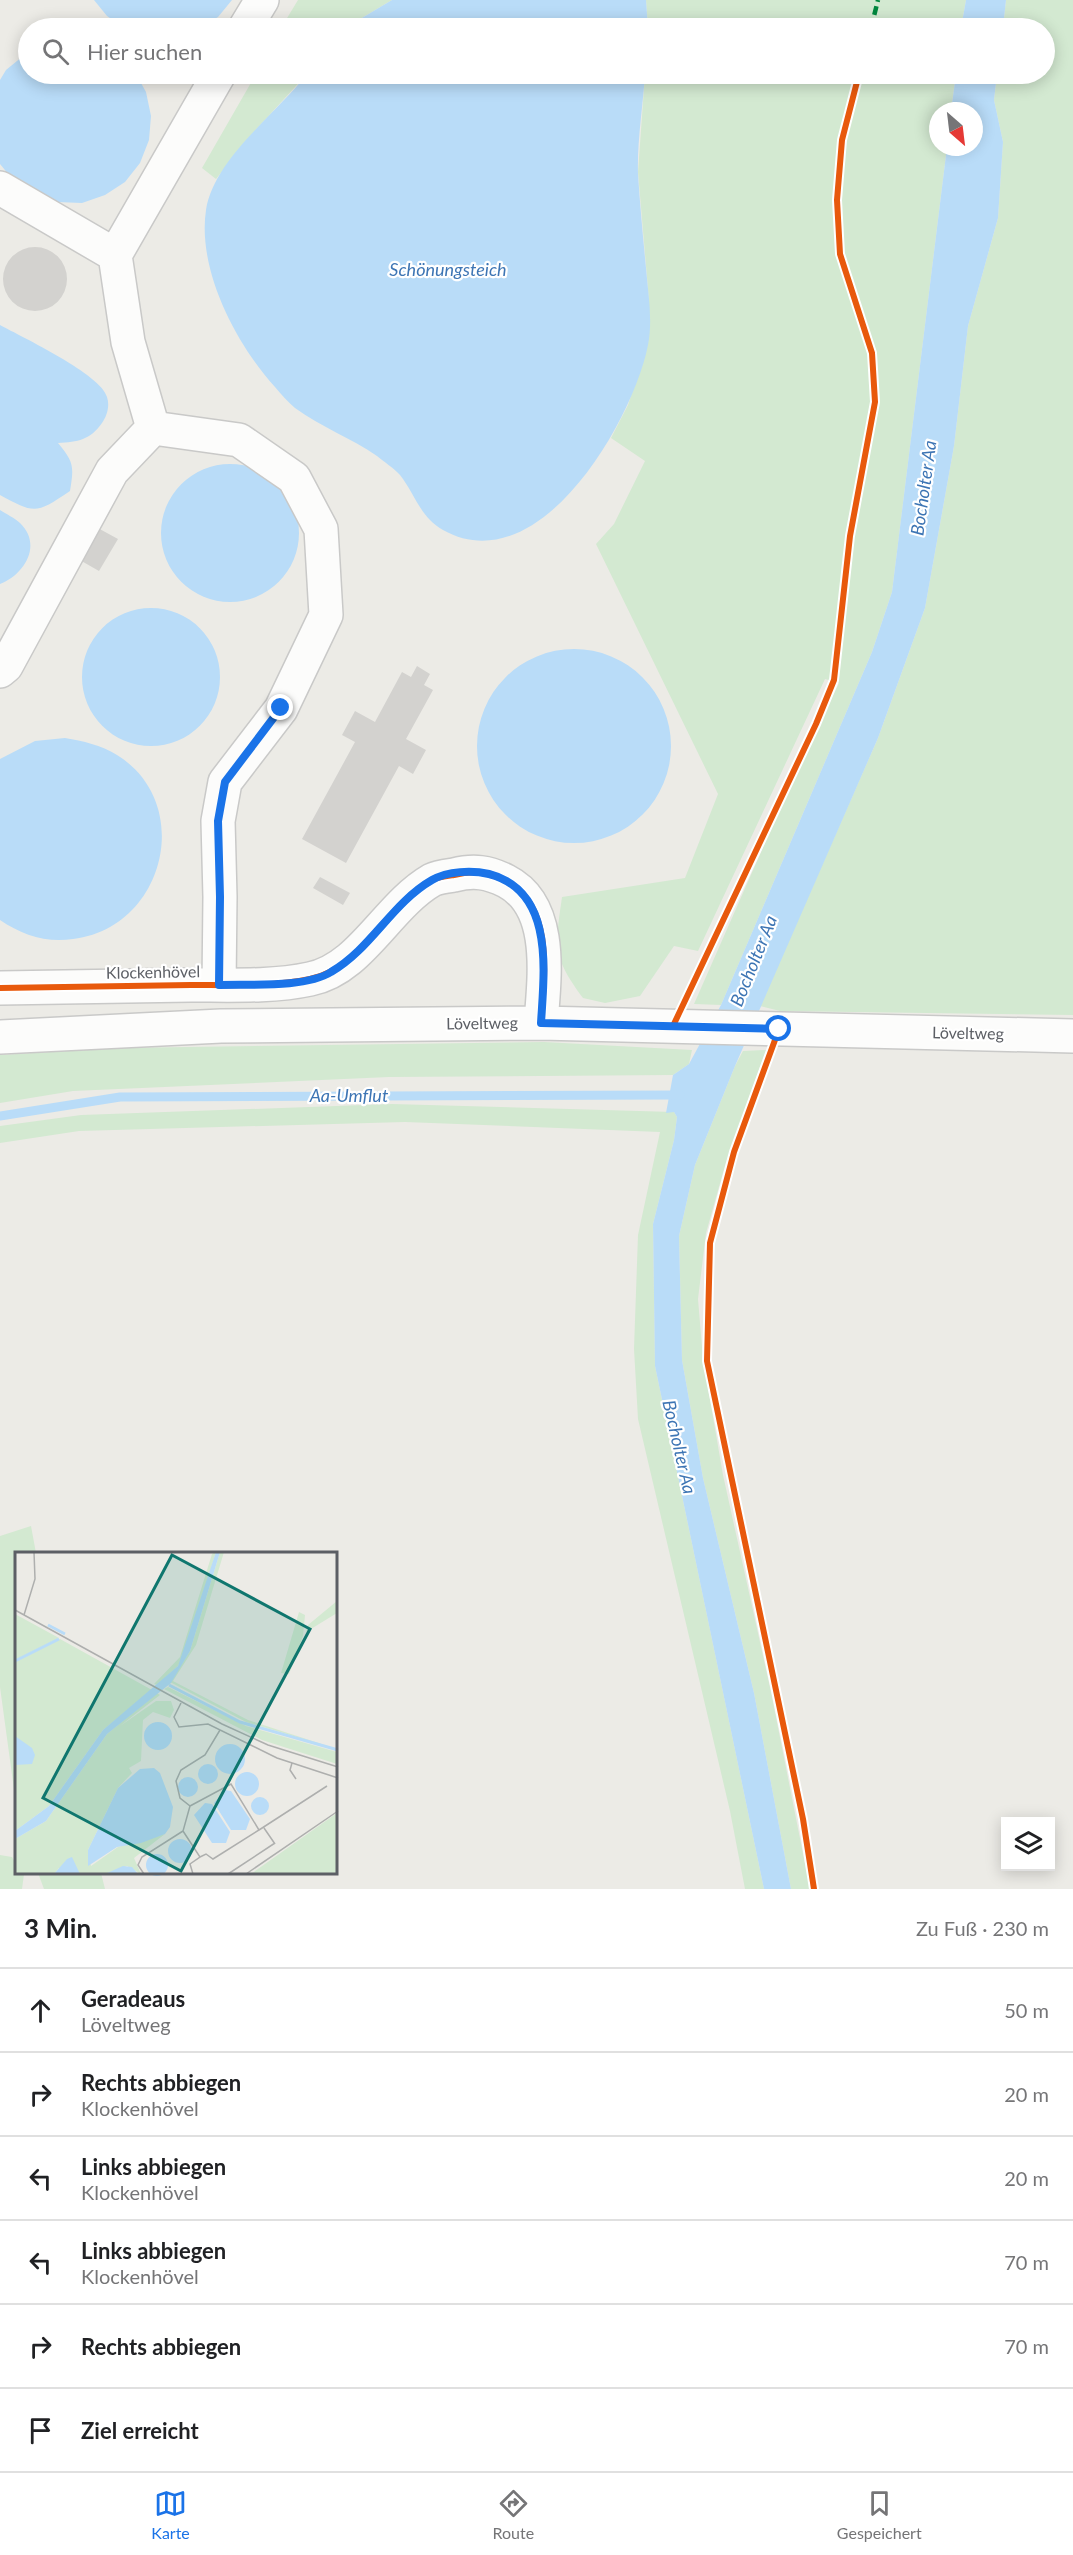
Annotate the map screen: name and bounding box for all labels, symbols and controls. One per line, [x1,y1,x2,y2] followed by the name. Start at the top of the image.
[18,18,1055,84] search box
[39,35,72,68] icon: search
[87,38,202,65] text: Hier suchen
[929,102,983,156] north arrow
[389,258,507,280] water label: Schönungsteich
[905,439,941,537] water label: Bocholter Aa
[267,694,293,720] route end
[725,912,781,1009] water label: Bocholter Aa
[106,961,200,982] street label: Klockenhövel
[446,1012,518,1033] street label: Löveltweg
[765,1015,791,1041] route start
[932,1022,1004,1043] street label: Löveltweg
[309,1084,389,1106] water label: Aa-Umflut
[658,1398,701,1496] water label: Bocholter Aa
[15,1552,338,1874] inset map
[1001,1817,1055,1871] map controls
[1001,1817,1055,1871] button: layers
[24,1912,97,1944] text: 3 Min.
[916,1916,1049,1940] text: Zu Fuß · 230 m
[81,1985,185,2012] text: Geradeaus
[24,1994,57,2027] icon: ahead
[1004,1998,1049,2022] text: 50 m
[81,2012,171,2036] text: Löveltweg
[81,2069,241,2096] text: Rechts abbiegen
[24,2078,57,2111] icon: right
[1004,2082,1049,2106] text: 20 m
[81,2096,199,2120] text: Klockenhövel
[81,2153,226,2180] text: Links abbiegen
[24,2162,57,2195] icon: left
[1004,2166,1049,2190] text: 20 m
[81,2180,199,2204] text: Klockenhövel
[81,2237,226,2264] text: Links abbiegen
[24,2246,57,2279] icon: left
[1004,2250,1049,2274] text: 70 m
[81,2264,199,2288] text: Klockenhövel
[24,2330,57,2363] icon: right
[81,2333,241,2360] text: Rechts abbiegen
[1004,2334,1049,2358] text: 70 m
[24,2414,57,2447] icon: arrive
[81,2417,199,2444] text: Ziel erreicht
[151,2487,190,2542] tab: Karte
[493,2487,534,2542] tab: Route
[837,2487,922,2542] tab: Gespeichert

